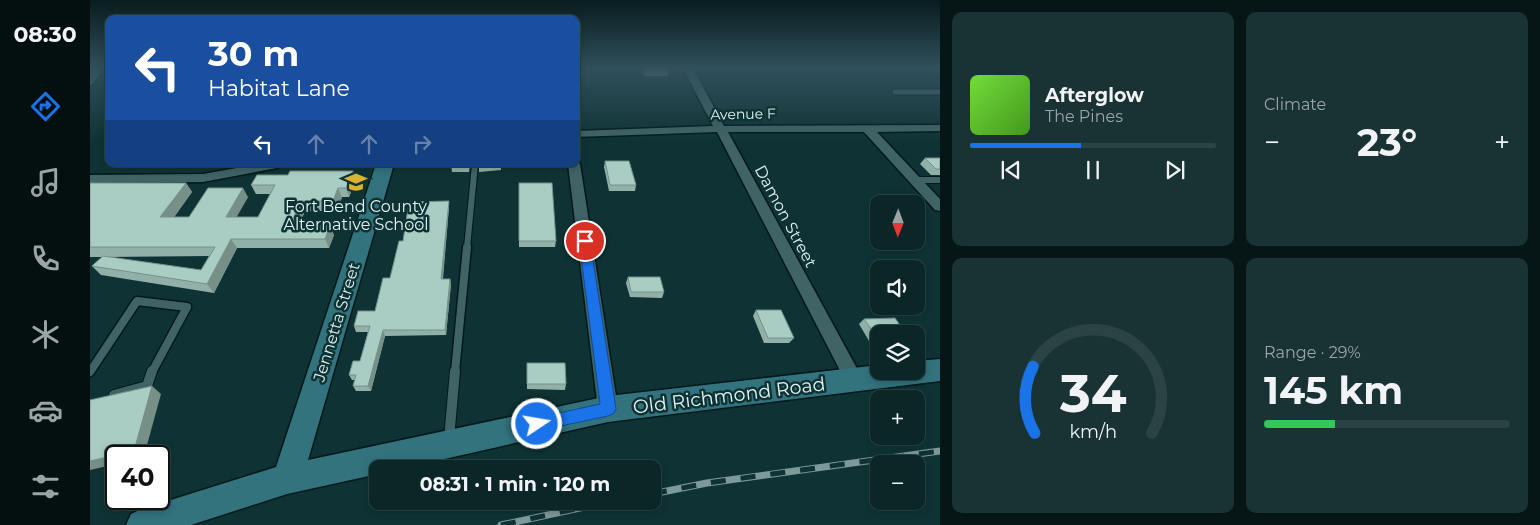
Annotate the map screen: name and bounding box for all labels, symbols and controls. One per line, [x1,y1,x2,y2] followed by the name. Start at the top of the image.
[13,21,77,48] text: 08:30
[208,32,299,75] text: 30 m
[125,35,190,100] icon: left
[208,75,350,102] text: Habitat Lane
[1045,84,1144,107] text: Afterglow
[28,89,63,124] icon: directions
[1264,95,1326,114] text: Climate
[710,104,776,124] street label: Avenue F
[1045,107,1123,126] text: The Pines
[1357,119,1417,166] text: 23°
[1264,125,1280,159] text: −
[1494,125,1510,159] text: +
[249,130,277,158] icon: left
[302,130,330,158] icon: ahead
[355,130,383,158] icon: ahead
[408,130,436,158] icon: right
[997,156,1025,184] icon: previous
[1079,156,1107,184] icon: pause
[1161,156,1189,184] icon: next
[751,162,821,271] street label: Damon Street
[28,165,63,200] icon: music
[343,169,369,195] school or university icon: Fort Bend County Alternative School
[870,195,925,250] north arrow
[870,195,925,510] map controls
[283,197,429,234] place label: Fort Bend County Alternative School
[564,220,606,262] pin
[571,227,599,255] icon: arrive
[28,241,63,276] icon: phone
[309,260,364,385] street label: Jennetta Street
[870,260,925,315] button: sound
[28,317,63,352] icon: climate
[870,325,925,380] button: layers
[1264,343,1361,362] text: Range · 29%
[1059,362,1126,425] text: 34
[1264,367,1403,414] text: 145 km
[632,372,827,419] street label: Old Richmond Road
[870,390,925,445] button: +
[28,393,63,428] icon: car
[510,397,562,449] position arrow
[1069,421,1117,442] text: km/h
[105,445,170,510] speed limit sign: 40
[870,455,925,510] button: −
[28,469,63,504] icon: filters
[420,473,610,496] text: 08:31 · 1 min · 120 m

